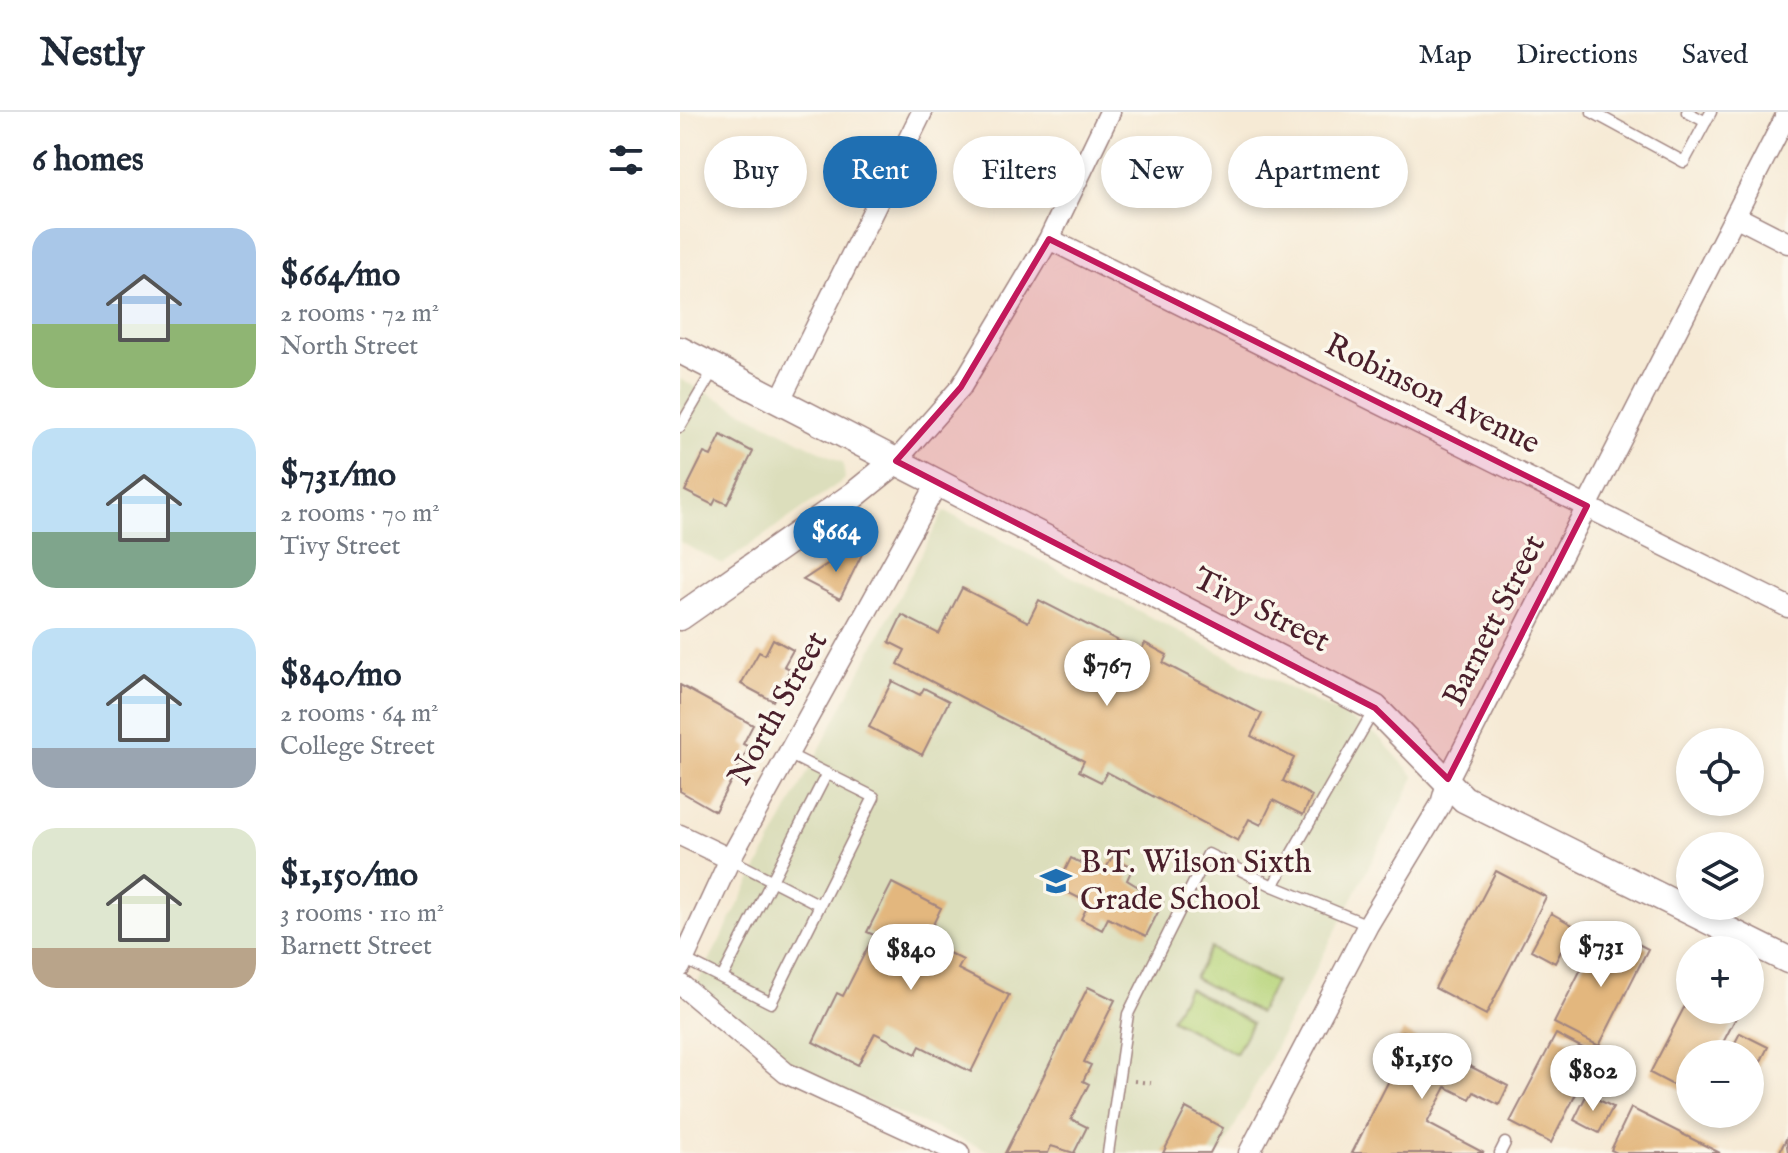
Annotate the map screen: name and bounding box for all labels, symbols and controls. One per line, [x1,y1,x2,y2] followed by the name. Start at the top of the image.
[40,31,144,79] text: Nestly
[1418,38,1472,73] text: Map
[1516,38,1638,73] text: Directions
[1682,38,1748,73] text: Saved
[704,136,807,208] chip: Buy
[823,136,937,208] chip: Rent
[953,136,1085,208] chip: Filters
[1101,136,1212,208] chip: New
[1228,136,1408,208] chip: Apartment
[604,138,648,182] icon: filters
[32,139,144,182] text: 6 homes
[280,254,400,297] text: $664/mo
[96,260,192,356] icon: home
[280,297,439,330] text: 2 rooms · 72 m²
[1318,325,1546,465] street label: Robinson Avenue
[280,330,418,363] text: North Street
[280,454,396,497] text: $731/mo
[96,460,192,556] icon: home
[280,497,440,530] text: 2 rooms · 70 m²
[789,506,883,574] pin: $664
[811,515,861,548] text: $664
[1434,528,1556,714] street label: Barnett Street
[280,530,400,563] text: Tivy Street
[1186,559,1336,663] street label: Tivy Street
[720,625,838,793] street label: North Street
[1060,640,1154,708] pin: $767
[1082,649,1132,682] text: $767
[280,654,402,697] text: $840/mo
[96,660,192,756] icon: home
[280,697,439,730] text: 2 rooms · 64 m²
[1676,728,1764,1128] map controls
[1676,728,1764,816] button: locate
[280,730,435,763] text: College Street
[1676,832,1764,920] button: layers
[1080,843,1312,921] place label: B.T. Wilson Sixth Grade School
[280,854,418,897] text: $1,150/mo
[96,860,192,956] icon: home
[1039,864,1073,898] school or university icon: B.T. Wilson Sixth Grade School
[280,897,444,930] text: 3 rooms · 110 m²
[1554,921,1648,989] pin: $731
[864,924,958,992] pin: $840
[280,930,432,963] text: Barnett Street
[1578,930,1624,963] text: $731
[886,933,936,966] text: $840
[1676,936,1764,1024] button: +
[1357,1033,1487,1101] pin: $1,150
[1676,1040,1764,1128] button: −
[1391,1042,1453,1075] text: $1,150
[1546,1045,1640,1113] pin: $802
[1568,1054,1618,1087] text: $802

